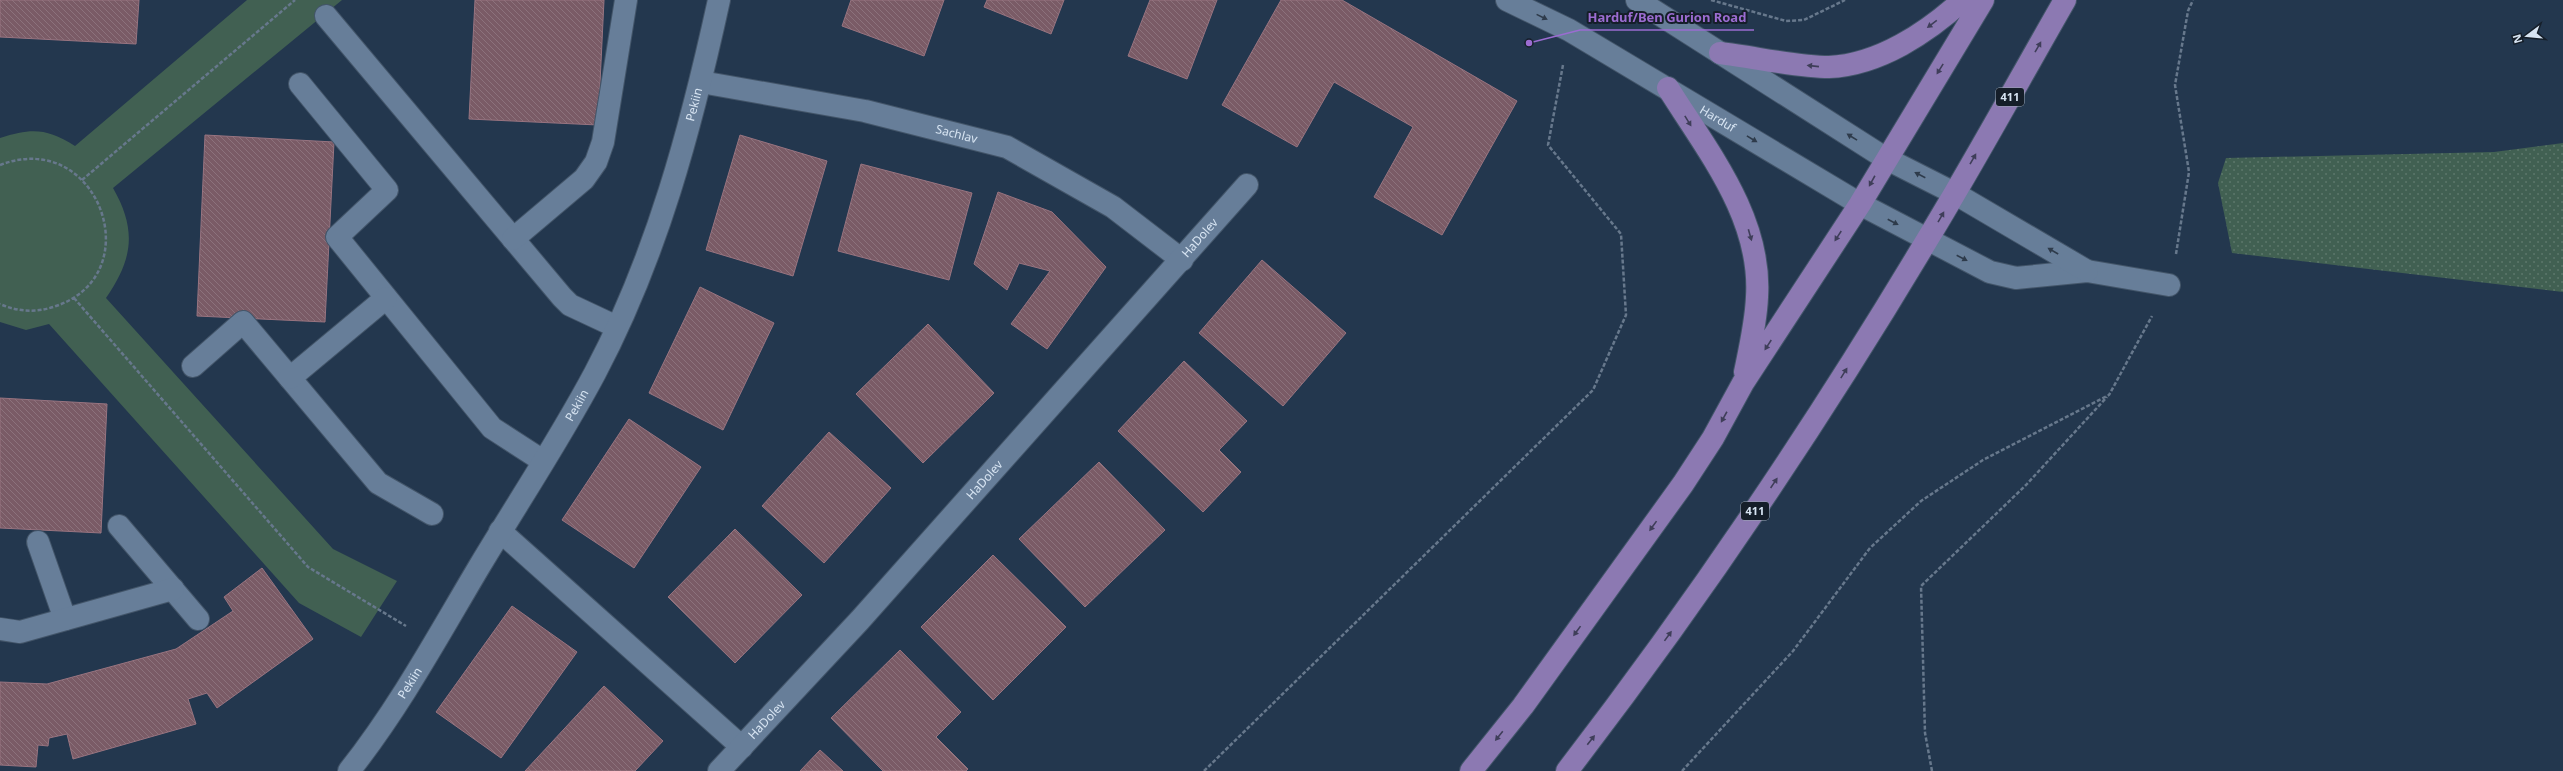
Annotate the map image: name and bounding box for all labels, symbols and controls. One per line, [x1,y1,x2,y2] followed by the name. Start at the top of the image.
[1580,5,1754,30] callout: Harduf/Ben Gurion Road
[1588,8,1746,26] text: Harduf/Ben Gurion Road
[1537,14,1548,20] one-way arrow
[2507,16,2547,56] north arrow
[1927,20,1938,28] one-way arrow
[2508,33,2525,45] text: N
[2035,41,2042,53] one-way arrow
[1807,63,1819,69] one-way arrow
[1936,64,1944,74] one-way arrow
[681,86,706,123] street label: Pekiin
[1996,88,2024,106] road number: 411
[1697,101,1740,136] street label: Harduf
[1685,115,1692,127] one-way arrow
[934,120,980,147] street label: Sachlav
[1846,133,1858,140] one-way arrow
[1746,135,1758,142] one-way arrow
[1970,154,1977,165] one-way arrow
[1914,172,1925,179] one-way arrow
[1869,175,1876,186] one-way arrow
[1937,211,1944,223] one-way arrow
[1177,214,1222,261] street label: HaDolev
[1888,218,1899,225] one-way arrow
[1747,230,1753,242] one-way arrow
[1835,230,1842,242] one-way arrow
[2047,248,2059,255] one-way arrow
[1956,254,1968,261] one-way arrow
[1764,340,1772,350] one-way arrow
[1840,367,1847,379] one-way arrow
[561,386,592,424] street label: Pekiin
[1721,411,1728,423] one-way arrow
[962,456,1007,503] street label: HaDolev
[1770,478,1778,488] one-way arrow
[1741,502,1769,520] road number: 411
[1649,520,1657,531] one-way arrow
[1573,626,1581,637] one-way arrow
[1664,630,1672,641] one-way arrow
[393,664,426,702] street label: Pekiin
[744,696,789,743] street label: HaDolev
[1495,730,1504,741] one-way arrow
[1586,735,1595,746] one-way arrow

